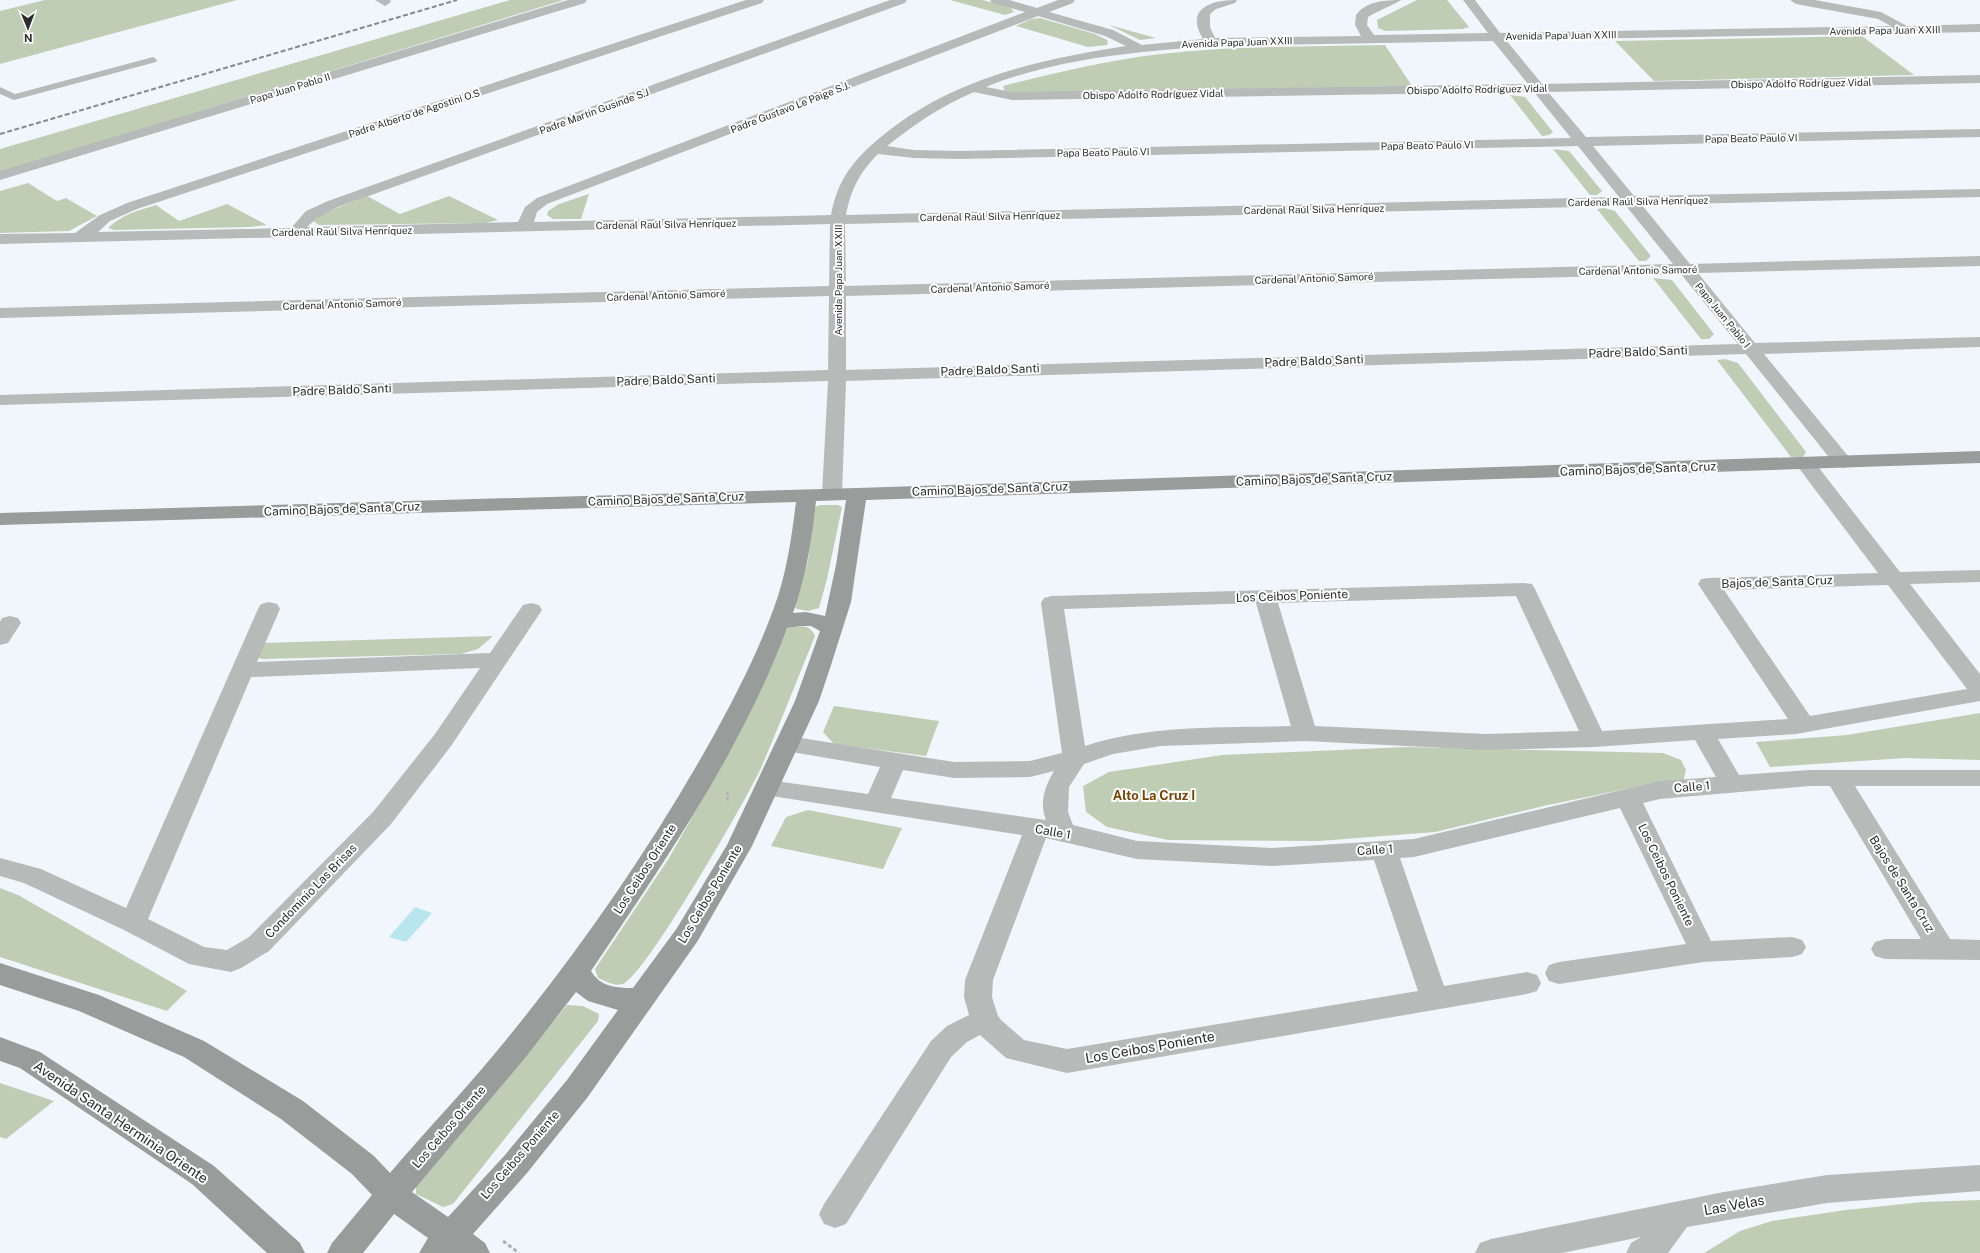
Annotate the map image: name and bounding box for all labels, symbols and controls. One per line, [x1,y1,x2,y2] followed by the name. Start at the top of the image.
[8,8,48,48] north arrow
[1829,23,1941,37] street label: Avenida Papa Juan XXIII
[1505,28,1617,42] street label: Avenida Papa Juan XXIII
[24,32,33,44] text: N
[1181,34,1293,50] street label: Avenida Papa Juan XXIII
[248,70,332,106] street label: Papa Juan Pablo II
[1730,76,1872,90] street label: Obispo Adolfo Rodríguez Vidal
[729,79,851,135] street label: Padre Gustavo Le Paige S.J.
[1406,82,1548,96] street label: Obispo Adolfo Rodríguez Vidal
[347,86,481,140] street label: Padre Alberto de Agostini O.S
[538,86,651,136] street label: Padre Martín Gusinde S.J
[1082,87,1224,101] street label: Obispo Adolfo Rodríguez Vidal
[1704,131,1798,145] street label: Papa Beato Paulo VI
[1380,138,1474,152] street label: Papa Beato Paulo VI
[1056,145,1150,159] street label: Papa Beato Paulo VI
[1568,194,1709,208] street label: Cardenal Raúl Silva Henríquez
[1244,202,1385,216] street label: Cardenal Raúl Silva Henríquez
[920,209,1061,223] street label: Cardenal Raúl Silva Henríquez
[596,217,737,231] street label: Cardenal Raúl Silva Henríquez
[272,224,413,238] street label: Cardenal Raúl Silva Henríquez
[832,224,844,336] street label: Avenida Papa Juan XXIII
[1578,263,1698,277] street label: Cardenal Antonio Samoré
[1254,270,1374,286] street label: Cardenal Antonio Samoré
[930,279,1050,295] street label: Cardenal Antonio Samoré
[1693,280,1753,350] street label: Papa Juan Pablo I
[606,287,726,303] street label: Cardenal Antonio Samoré
[282,296,402,312] street label: Cardenal Antonio Samoré
[1588,343,1688,361] street label: Padre Baldo Santi
[1264,352,1364,370] street label: Padre Baldo Santi
[940,361,1040,379] street label: Padre Baldo Santi
[616,371,716,389] street label: Padre Baldo Santi
[292,381,392,399] street label: Padre Baldo Santi
[1560,459,1716,479] street label: Camino Bajos de Santa Cruz
[1236,469,1392,489] street label: Camino Bajos de Santa Cruz
[912,479,1068,499] street label: Camino Bajos de Santa Cruz
[588,489,744,509] street label: Camino Bajos de Santa Cruz
[264,499,420,519] street label: Camino Bajos de Santa Cruz
[1721,573,1833,591] street label: Bajos de Santa Cruz
[1236,587,1349,605] street label: Los Ceibos Poniente
[1673,778,1711,796] street label: Calle 1
[1113,788,1195,803] district label: Alto La Cruz I
[611,821,679,917] street label: Los Ceibos Oriente
[1635,821,1697,929] street label: Los Ceibos Poniente
[1034,822,1072,842] street label: Calle 1
[1867,833,1938,935] street label: Bajos de Santa Cruz
[262,841,360,941] street label: Condominio Las Brisas
[675,842,745,946] street label: Los Ceibos Poniente
[1356,842,1394,858] street label: Calle 1
[1084,1028,1216,1066] street label: Los Ceibos Poniente
[31,1058,211,1186] street label: Avenida Santa Herminia Oriente
[409,1083,489,1171] street label: Los Ceibos Oriente
[478,1108,562,1202] street label: Los Ceibos Poniente
[1702,1192,1766,1218] street label: Las Velas

